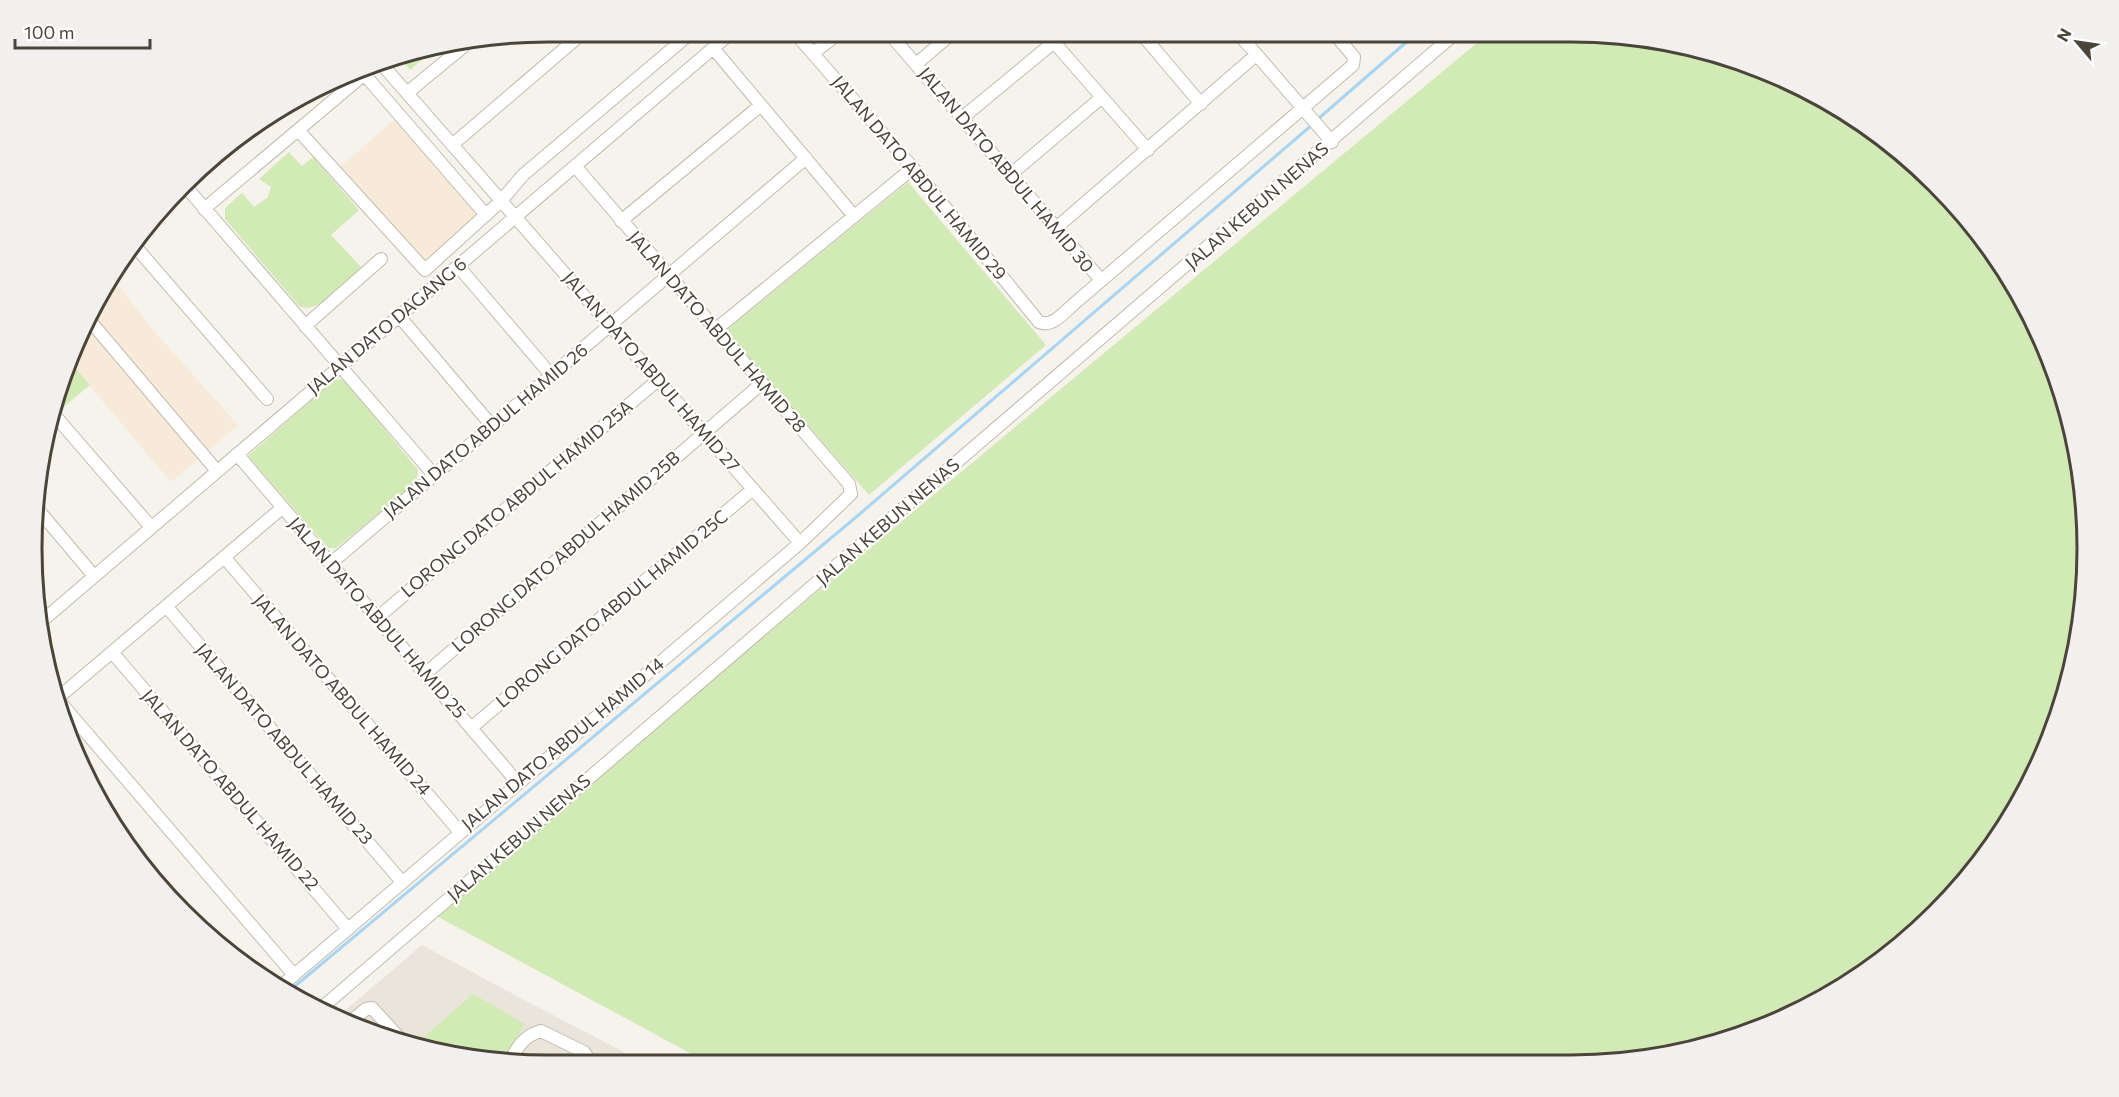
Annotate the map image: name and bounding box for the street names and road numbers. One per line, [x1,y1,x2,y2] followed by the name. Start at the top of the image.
[914,62,1099,276] street label: JALAN DATO ABDUL HAMID 30
[828,71,1012,284] street label: JALAN DATO ABDUL HAMID 29
[1180,137,1333,273] street label: JALAN KEBUN NENAS
[624,226,811,437] street label: JALAN DATO ABDUL HAMID 28
[302,252,471,398] street label: JALAN DATO DAGANG 6
[559,267,745,476] street label: JALAN DATO ABDUL HAMID 27
[379,338,592,522] street label: JALAN DATO ABDUL HAMID 26
[396,395,637,602] street label: LORONG DATO ABDUL HAMID 25A
[447,446,684,656] street label: LORONG DATO ABDUL HAMID 25B
[811,453,964,589] street label: JALAN KEBUN NENAS
[491,505,732,712] street label: LORONG DATO ABDUL HAMID 25C
[284,512,471,722] street label: JALAN DATO ABDUL HAMID 25
[249,589,436,800] street label: JALAN DATO ABDUL HAMID 24
[191,638,378,848] street label: JALAN DATO ABDUL HAMID 23
[457,652,668,834] street label: JALAN DATO ABDUL HAMID 14
[137,684,324,894] street label: JALAN DATO ABDUL HAMID 22
[442,769,595,905] street label: JALAN KEBUN NENAS

